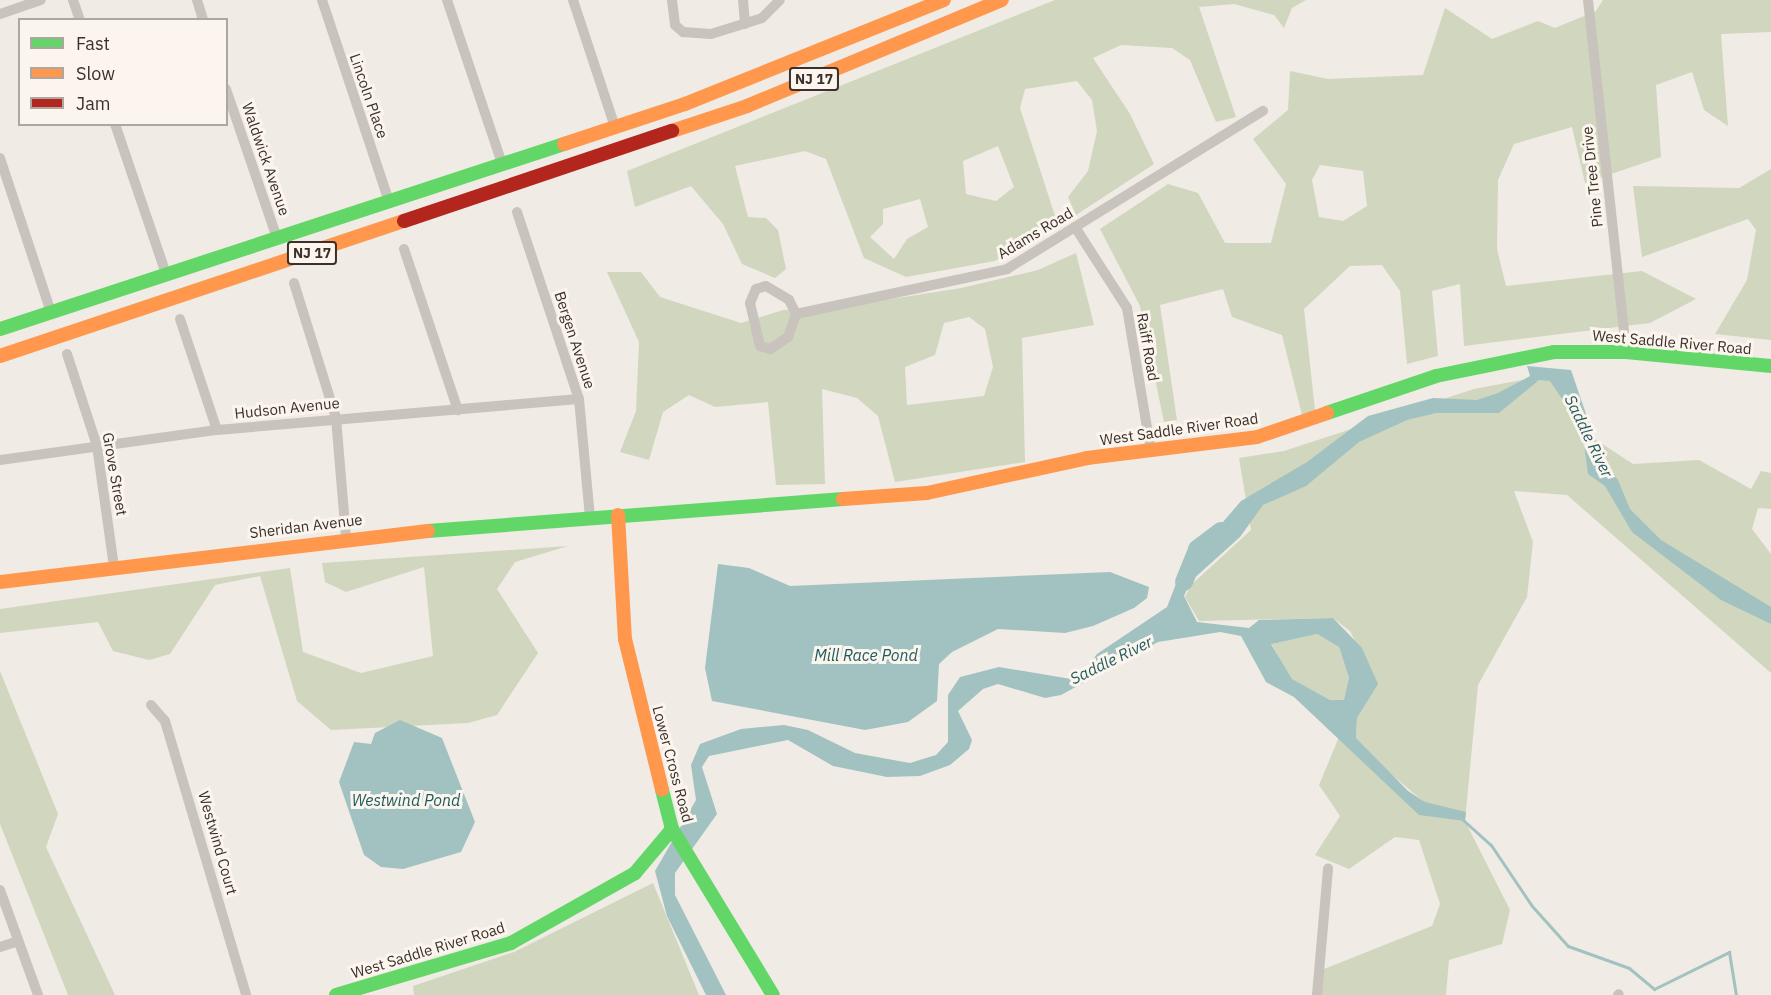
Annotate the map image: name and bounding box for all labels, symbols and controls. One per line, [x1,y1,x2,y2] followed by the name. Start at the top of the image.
[18,18,228,126] legend
[76,32,110,55] text: Fast
[346,51,392,141] street label: Lincoln Place
[76,62,115,85] text: Slow
[788,68,840,90] road number: NJ 17
[76,92,111,115] text: Jam
[238,100,294,218] street label: Waldwick Avenue
[1578,126,1606,228] street label: Pine Tree Drive
[994,203,1076,263] street label: Adams Road
[286,242,338,264] road number: NJ 17
[551,289,599,391] street label: Bergen Avenue
[1133,311,1163,383] street label: Raiff Road
[1592,326,1752,358] street label: West Saddle River Road
[1561,392,1617,480] water label: Saddle River
[234,394,340,422] street label: Hudson Avenue
[1099,409,1259,449] street label: West Saddle River Road
[99,431,131,517] street label: Grove Street
[249,510,363,542] street label: Sheridan Avenue
[1067,632,1155,688] water label: Saddle River
[814,645,918,665] water label: Mill Race Pond
[649,704,697,824] street label: Lower Cross Road
[195,789,241,897] street label: Westwind Court
[352,790,460,810] water label: Westwind Pond
[349,918,507,982] street label: West Saddle River Road

